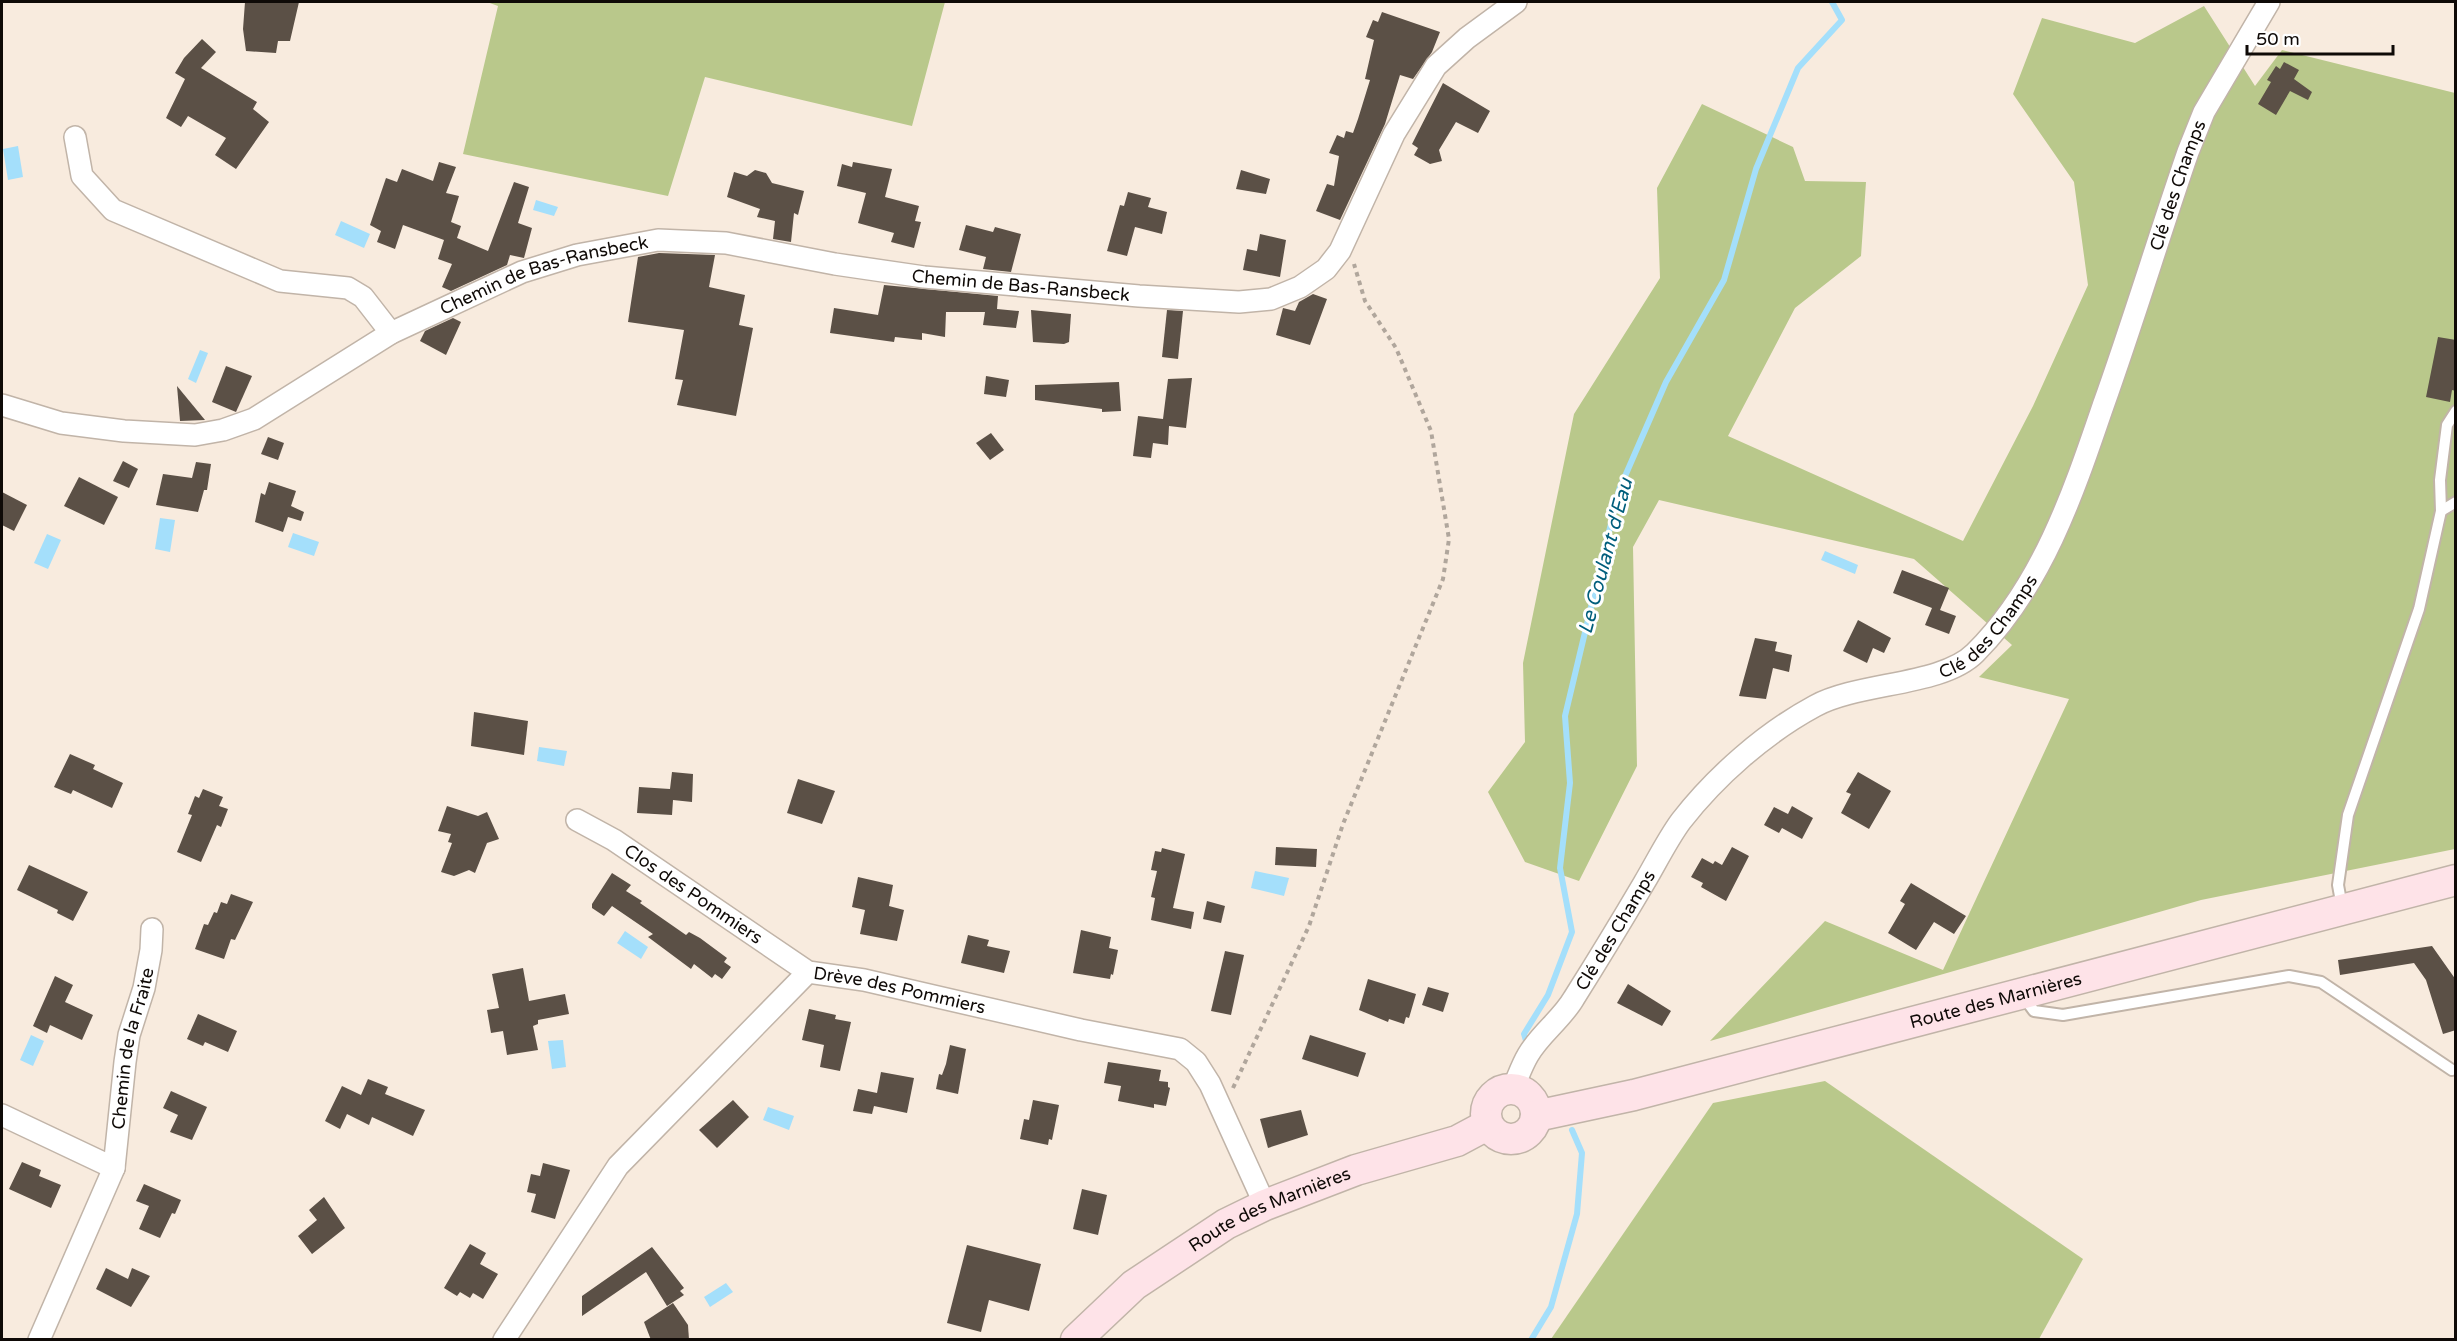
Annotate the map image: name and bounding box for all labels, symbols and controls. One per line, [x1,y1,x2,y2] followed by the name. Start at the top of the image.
[2247,18,2392,56] scale bar
[2256,28,2300,50] text: 50 m
[2145,117,2211,254] street label: Clé des Champs
[436,231,650,320] street label: Chemin de Bas-Ransbeck
[910,264,1131,306] street label: Chemin de Bas-Ransbeck
[1574,474,1639,637] water label: Le Coulant d'Eau
[1936,571,2042,683] street label: Clé des Champs
[620,839,767,949] street label: Clos des Pommiers
[1570,866,1660,995] street label: Clé des Champs
[812,962,988,1019] street label: Drève des Pommiers
[107,966,159,1130] street label: Chemin de la Fraite
[1907,967,2084,1033] street label: Route des Marnières
[1184,1162,1354,1257] street label: Route des Marnières

